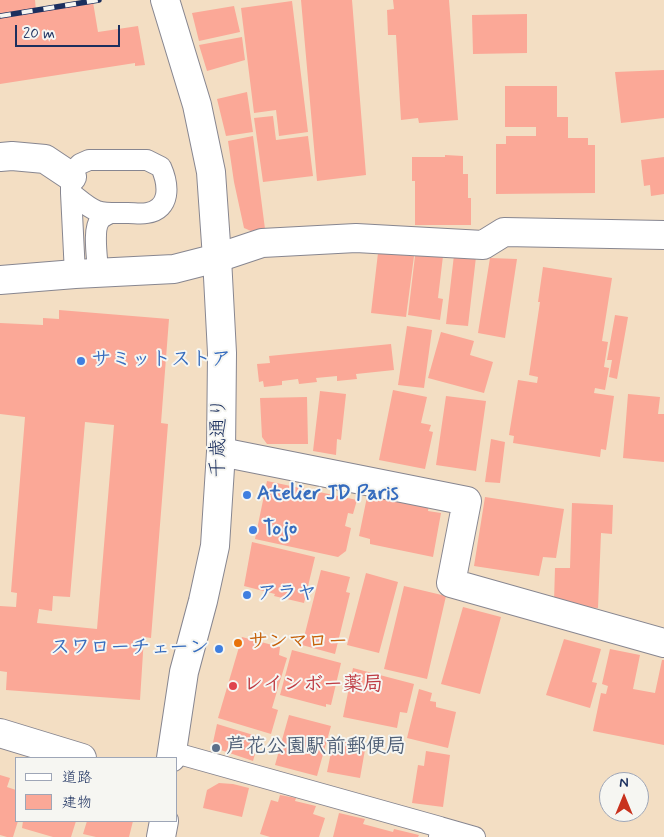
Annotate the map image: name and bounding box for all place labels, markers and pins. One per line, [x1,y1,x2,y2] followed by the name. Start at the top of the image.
[91,349,231,373] place label: サミットストア
[75,355,87,367] marker: サミットストア
[257,483,399,507] place label: Atelier JD Paris
[241,489,253,501] marker: Atelier JD Paris
[263,518,297,542] place label: Tojo
[247,524,259,536] marker: Tojo
[257,583,317,607] place label: アラヤ
[241,589,253,601] marker: アラヤ
[248,631,348,655] place label: サンマロー
[50,637,209,661] place label: スワローチェーン
[232,637,244,649] marker: サンマロー
[213,643,225,655] marker: スワローチェーン
[243,674,383,698] place label: レインボー薬局
[227,680,239,692] marker: レインボー薬局
[226,736,406,760] place label: 芦花公園駅前郵便局
[210,742,222,754] marker: 芦花公園駅前郵便局

